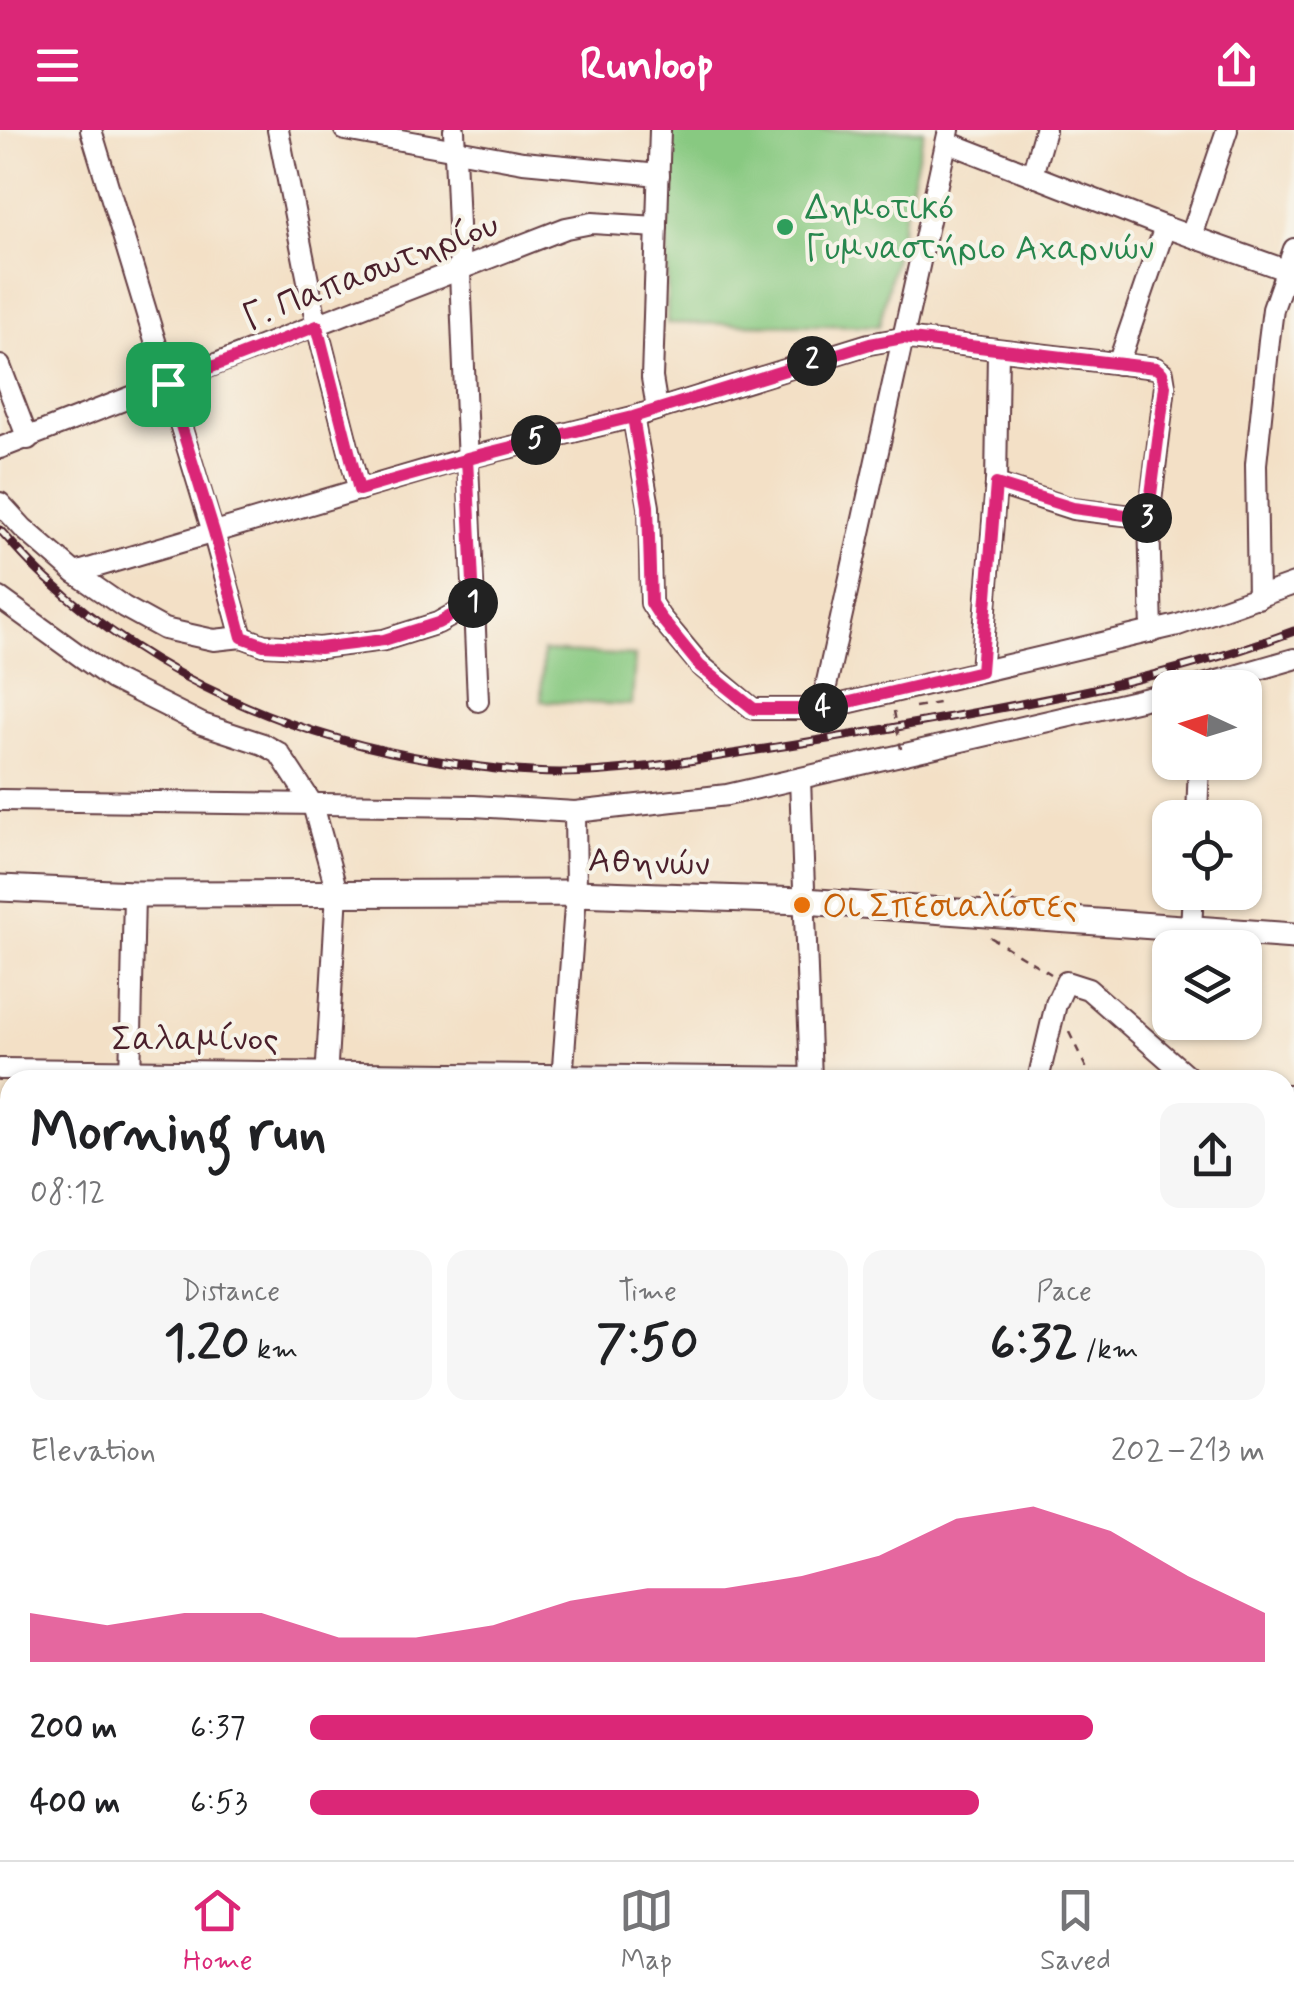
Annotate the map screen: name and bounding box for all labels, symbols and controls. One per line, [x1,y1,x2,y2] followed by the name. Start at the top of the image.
[580,36,714,95] text: Runloop
[30,38,85,93] icon: menu
[1209,38,1264,93] icon: share
[805,186,1154,272] place label: Δημοτικό Γυμναστήριο Αχαρνών
[236,202,505,342] street label: Γ. Παπασωτηρίου
[774,216,796,238] marker: Δημοτικό Γυμναστήριο Αχαρνών
[787,336,837,386] pin: 2
[126,342,211,427] pin
[805,342,819,379] text: 2
[141,357,196,412] icon: arrive
[511,415,561,465] pin: 5
[528,421,544,458] text: 5
[1122,493,1172,543] pin: 3
[1141,499,1153,536] text: 3
[448,578,498,628] pin: 1
[467,584,479,621] text: 1
[1152,670,1262,780] north arrow
[1152,670,1262,1040] map controls
[798,683,848,733] pin: 4
[815,689,831,726] text: 4
[1152,800,1262,910] button: locate
[587,838,711,888] street label: Αθηνών
[822,884,1078,930] place label: Οι Σπεσιαλίστες
[791,894,813,916] marker: Οι Σπεσιαλίστες
[1152,930,1262,1040] button: layers
[111,1017,279,1063] street label: Σαλαμίνος
[30,1098,327,1170] text: Morning run
[1160,1103,1265,1208] button: share
[30,1172,105,1214] text: 08:12
[182,1274,280,1311] text: Distance
[618,1274,677,1311] text: Time
[1036,1274,1092,1311] text: Pace
[164,1311,250,1377] text: 1.20
[596,1311,699,1377] text: 7:50
[990,1311,1078,1377] text: 6:32
[250,1332,298,1369] text: km
[1078,1332,1138,1369] text: /km
[30,1430,156,1472] text: Elevation
[1111,1430,1265,1472] text: 202–213 m
[30,1707,117,1749] text: 200 m
[190,1707,246,1749] text: 6:37
[30,1782,120,1824] text: 400 m
[190,1782,248,1824] text: 6:53
[183,1883,253,1980] tab: Home
[619,1883,674,1980] tab: Map
[1040,1883,1111,1980] tab: Saved

